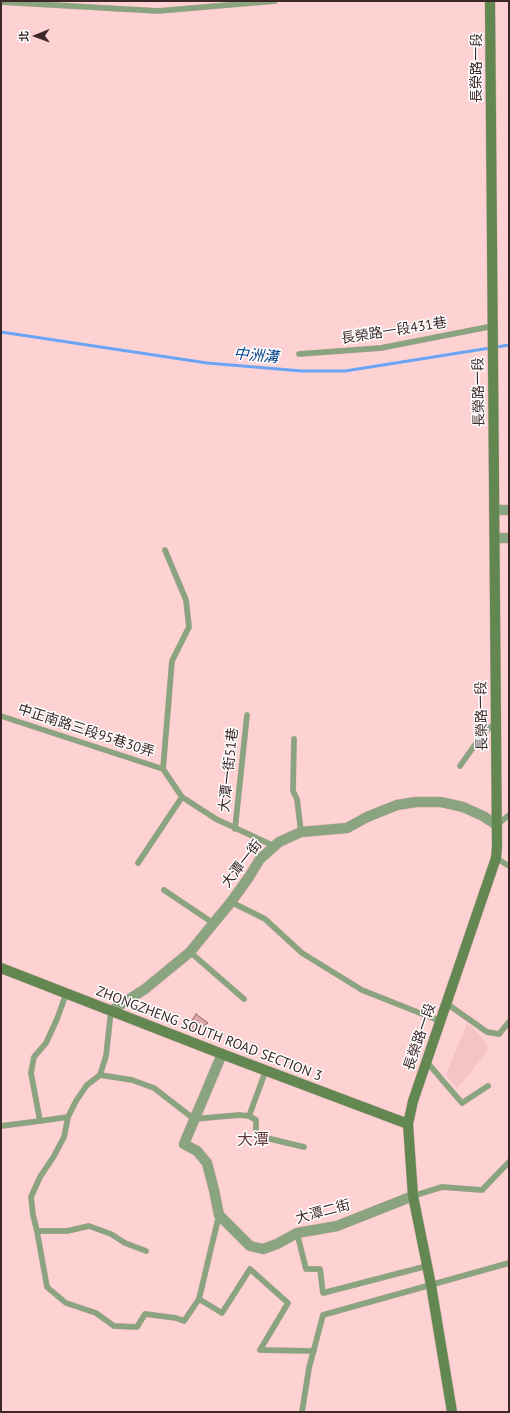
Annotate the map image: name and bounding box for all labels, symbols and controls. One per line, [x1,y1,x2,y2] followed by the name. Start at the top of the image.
[16,16,56,56] north arrow
[17,31,31,42] text: 北
[469,33,485,103] street label: 長榮路一段
[340,314,448,348] street label: 長榮路一段431巷
[233,345,279,367] water label: 中洲溝
[470,357,488,427] street label: 長榮路一段
[473,681,491,751] street label: 長榮路一段
[16,701,156,761] street label: 中正南路三段95巷30弄
[216,727,242,813] street label: 大潭一街51巷
[218,837,266,891] street label: 大潭一街
[94,983,324,1085] street label: ZHONGZHENG SOUTH ROAD SECTION 3
[401,1001,439,1073] street label: 長榮路一段
[237,1130,269,1150] district label: 大潭
[294,1197,352,1227] street label: 大潭二街

